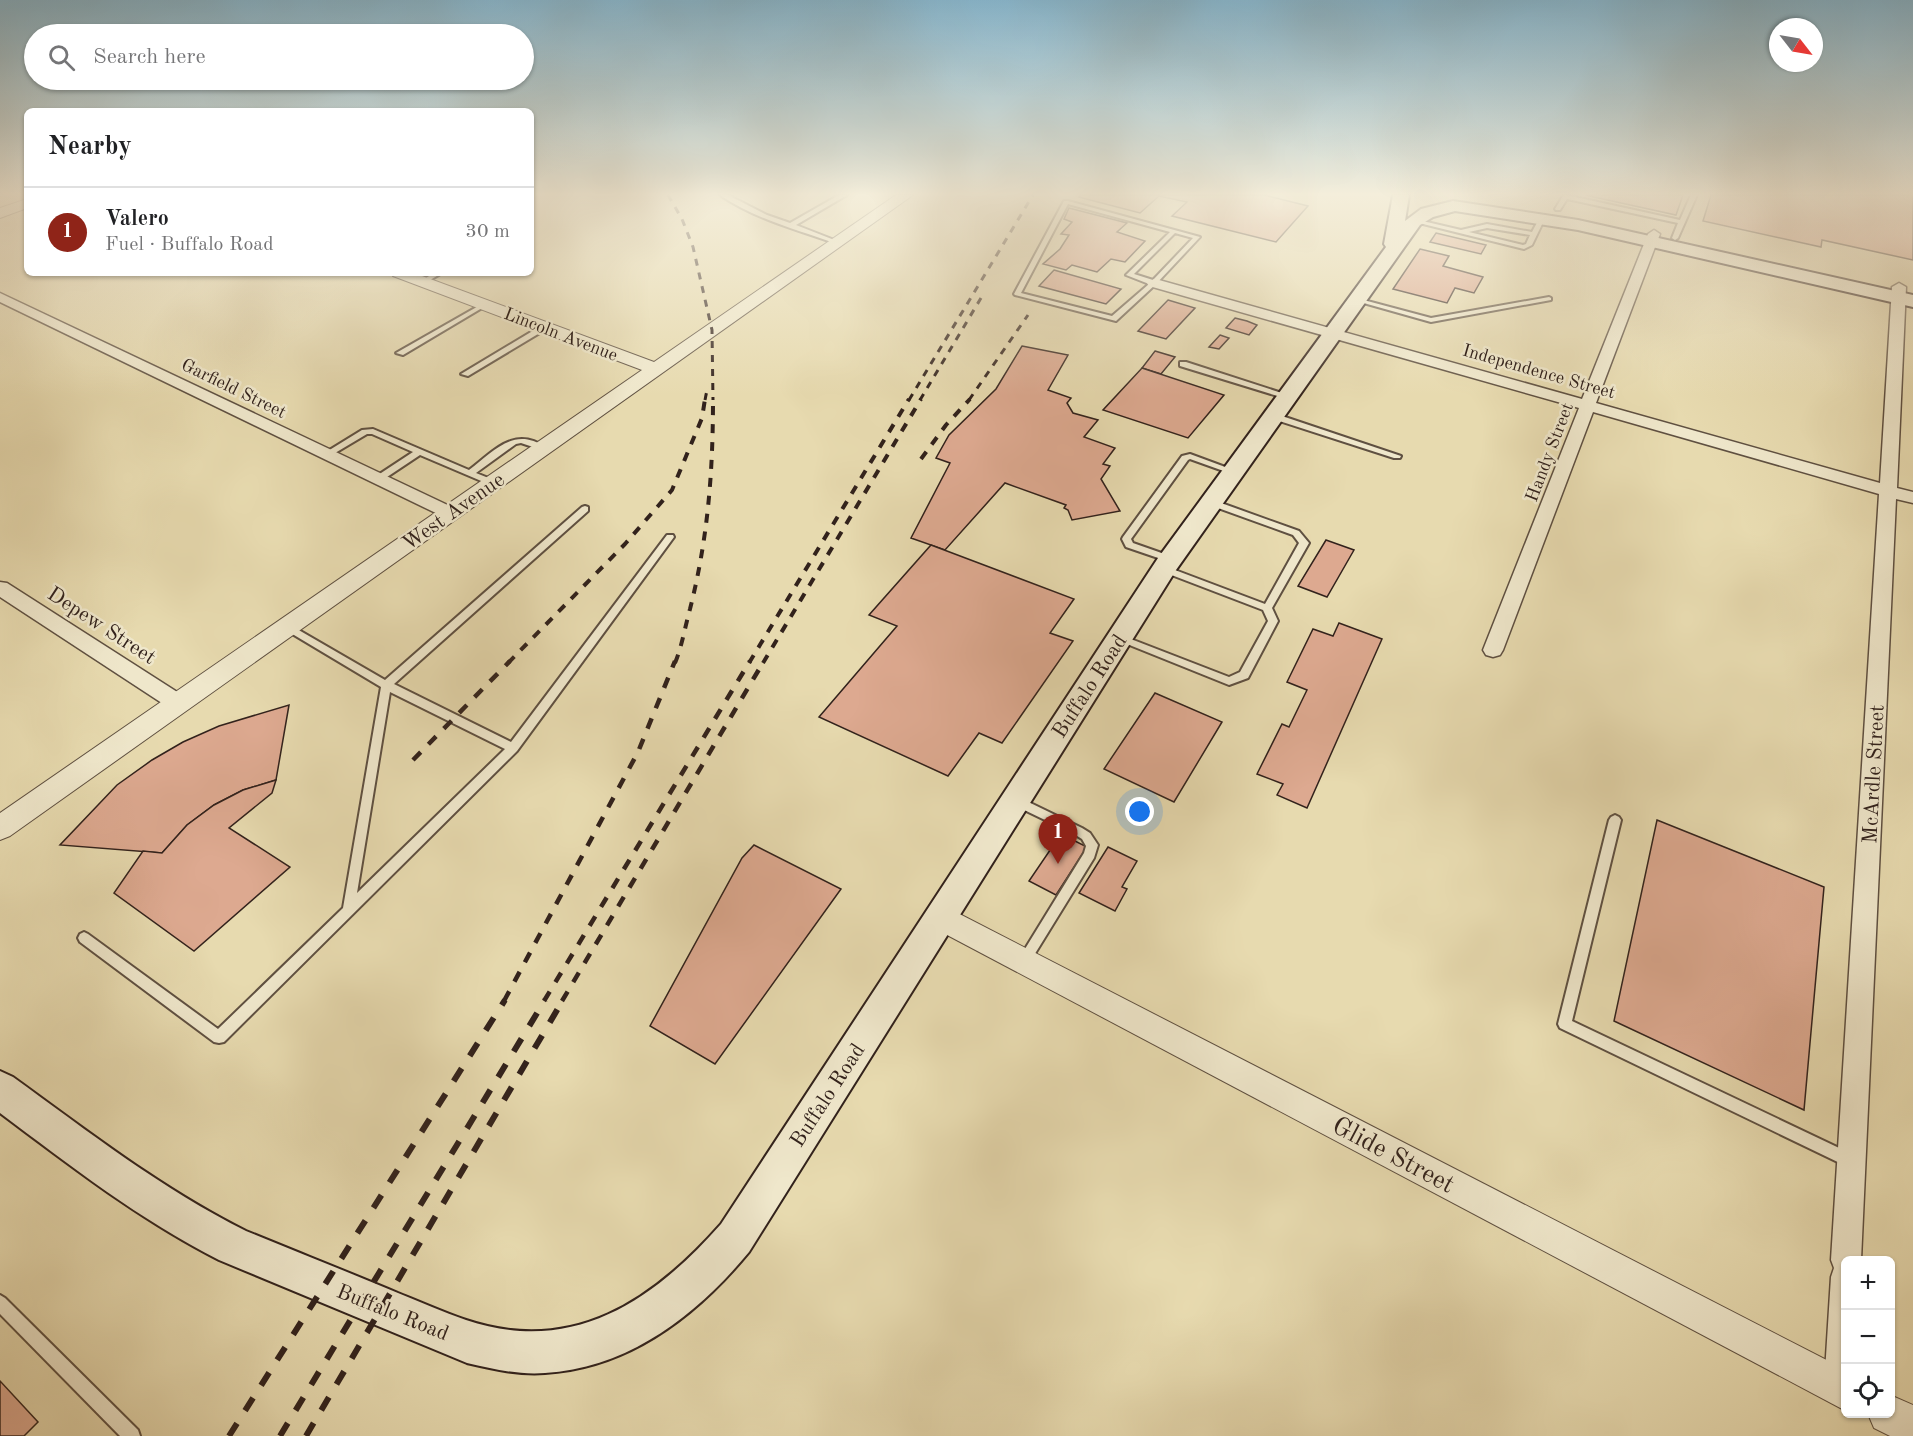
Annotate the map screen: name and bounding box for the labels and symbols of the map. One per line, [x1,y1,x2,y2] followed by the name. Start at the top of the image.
[1769,18,1823,72] north arrow
[501,305,620,365] street label: Lincoln Avenue
[1460,342,1617,402] street label: Independence Street
[178,356,289,422] street label: Garfield Street
[1523,400,1577,504] street label: Handy Street
[399,469,509,555] street label: West Avenue
[43,584,159,669] street label: Depew Street
[1049,631,1131,742] street label: Buffalo Road
[1860,704,1889,844] street label: McArdle Street
[1125,797,1154,826] your location
[1038,814,1078,864] pin: 1
[787,1040,869,1151] street label: Buffalo Road
[1328,1113,1459,1199] street label: Glide Street
[333,1281,451,1345] street label: Buffalo Road

